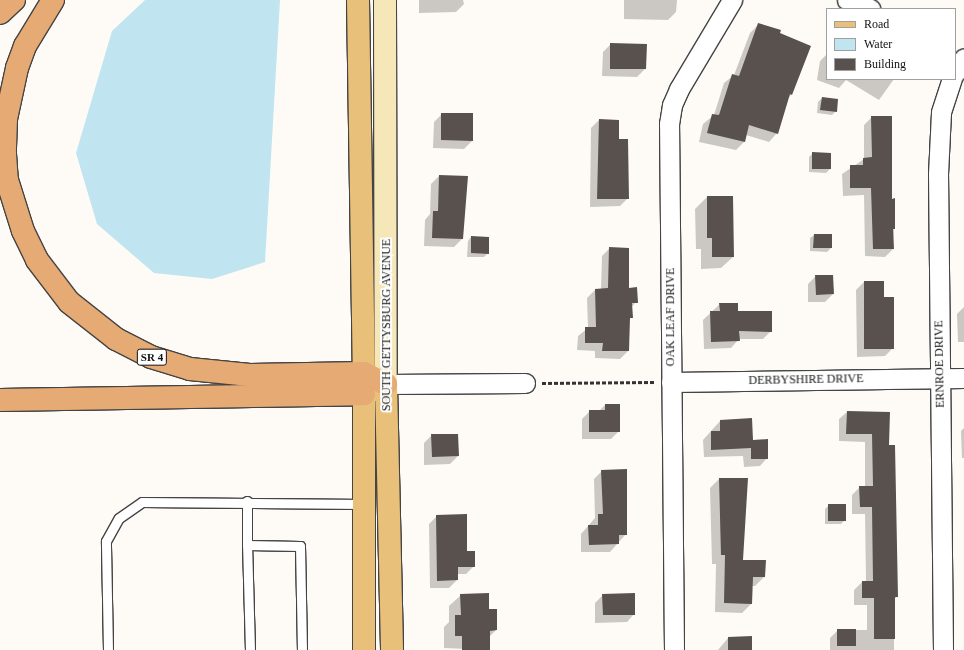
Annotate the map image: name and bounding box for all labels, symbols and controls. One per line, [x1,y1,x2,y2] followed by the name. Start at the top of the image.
[826,8,956,80] legend
[864,17,889,31] text: Road
[864,37,892,51] text: Water
[864,57,906,71] text: Building
[380,238,394,412] street label: SOUTH GETTYSBURG AVENUE
[664,268,678,366] street label: OAK LEAF DRIVE
[932,320,948,408] street label: ERNROE DRIVE
[136,348,168,366] road number: SR 4
[748,372,864,388] street label: DERBYSHIRE DRIVE

